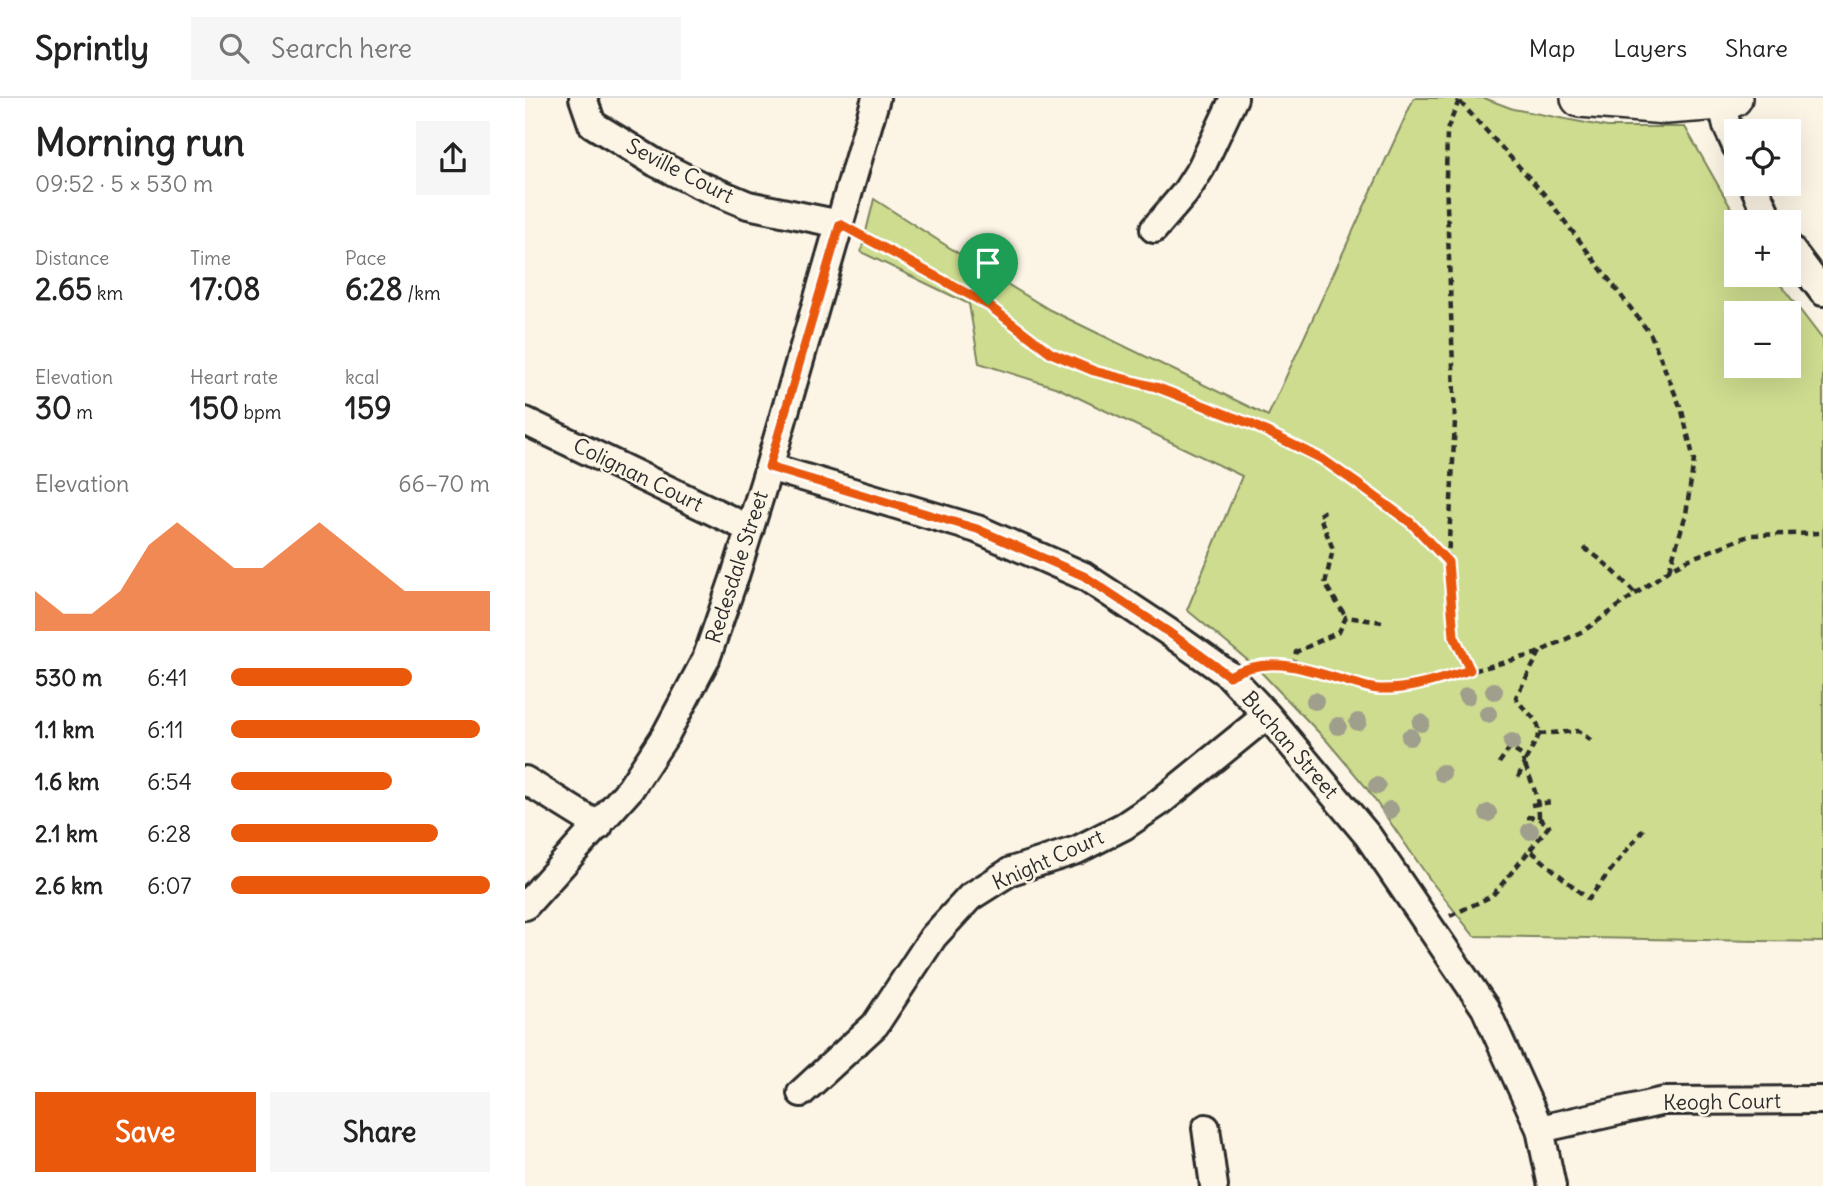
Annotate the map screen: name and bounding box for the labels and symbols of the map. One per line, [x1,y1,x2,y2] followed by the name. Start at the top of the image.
[622,132,738,209] street label: Seville Court
[958,233,1018,305] pin
[569,431,708,518] street label: Colignan Court
[699,487,774,647] street label: Redesdale Street
[1236,685,1344,804] street label: Buchan Street
[988,823,1108,896] street label: Knight Court
[1663,1087,1781,1116] street label: Keogh Court

